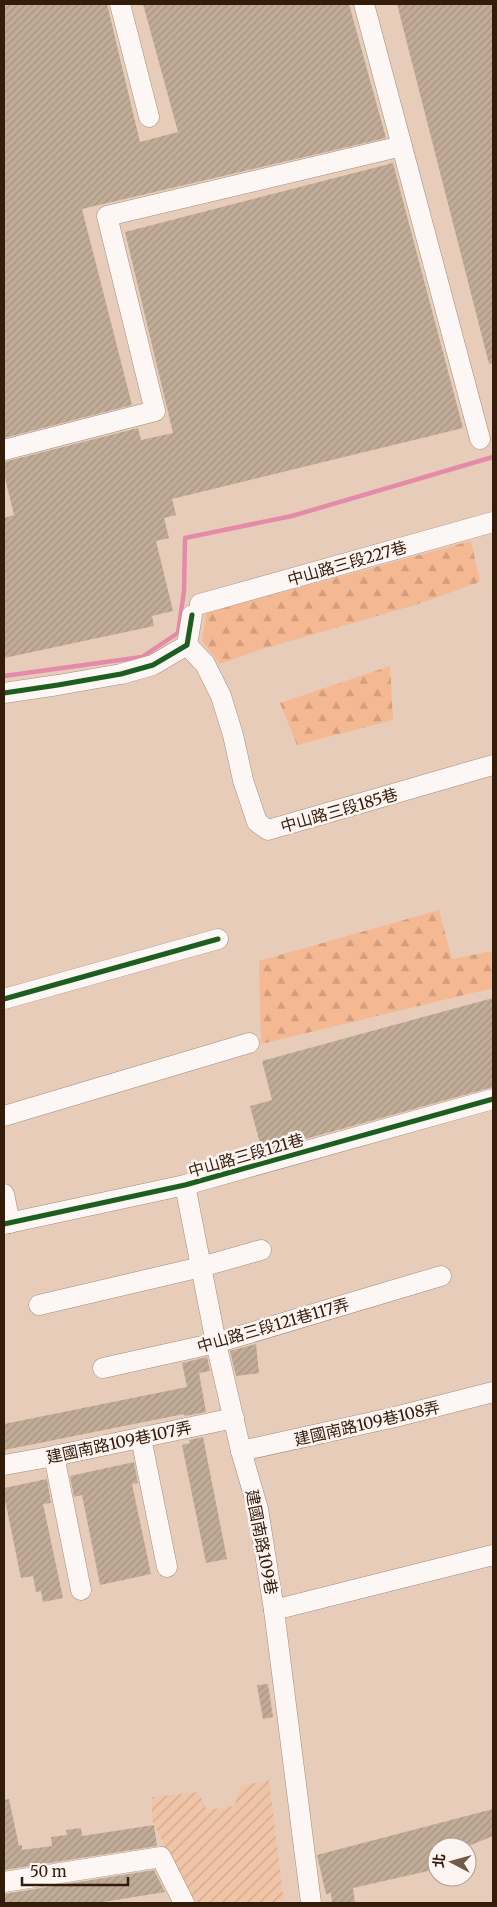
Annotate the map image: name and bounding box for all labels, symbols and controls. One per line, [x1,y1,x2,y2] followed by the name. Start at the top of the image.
[285,536,409,590] street label: 中山路三段227巷
[278,784,400,836] street label: 中山路三段185巷
[186,1129,306,1181] street label: 中山路三段121巷
[195,1294,351,1356] street label: 中山路三段121巷117弄
[292,1397,442,1449] street label: 建國南路109巷108弄
[44,1417,194,1467] street label: 建國南路109巷107弄
[242,1488,282,1596] street label: 建國南路109巷
[427,1837,477,1887] north arrow
[429,1853,449,1869] text: 北
[22,1854,129,1886] scale bar
[30,1862,67,1881] text: 50 m

